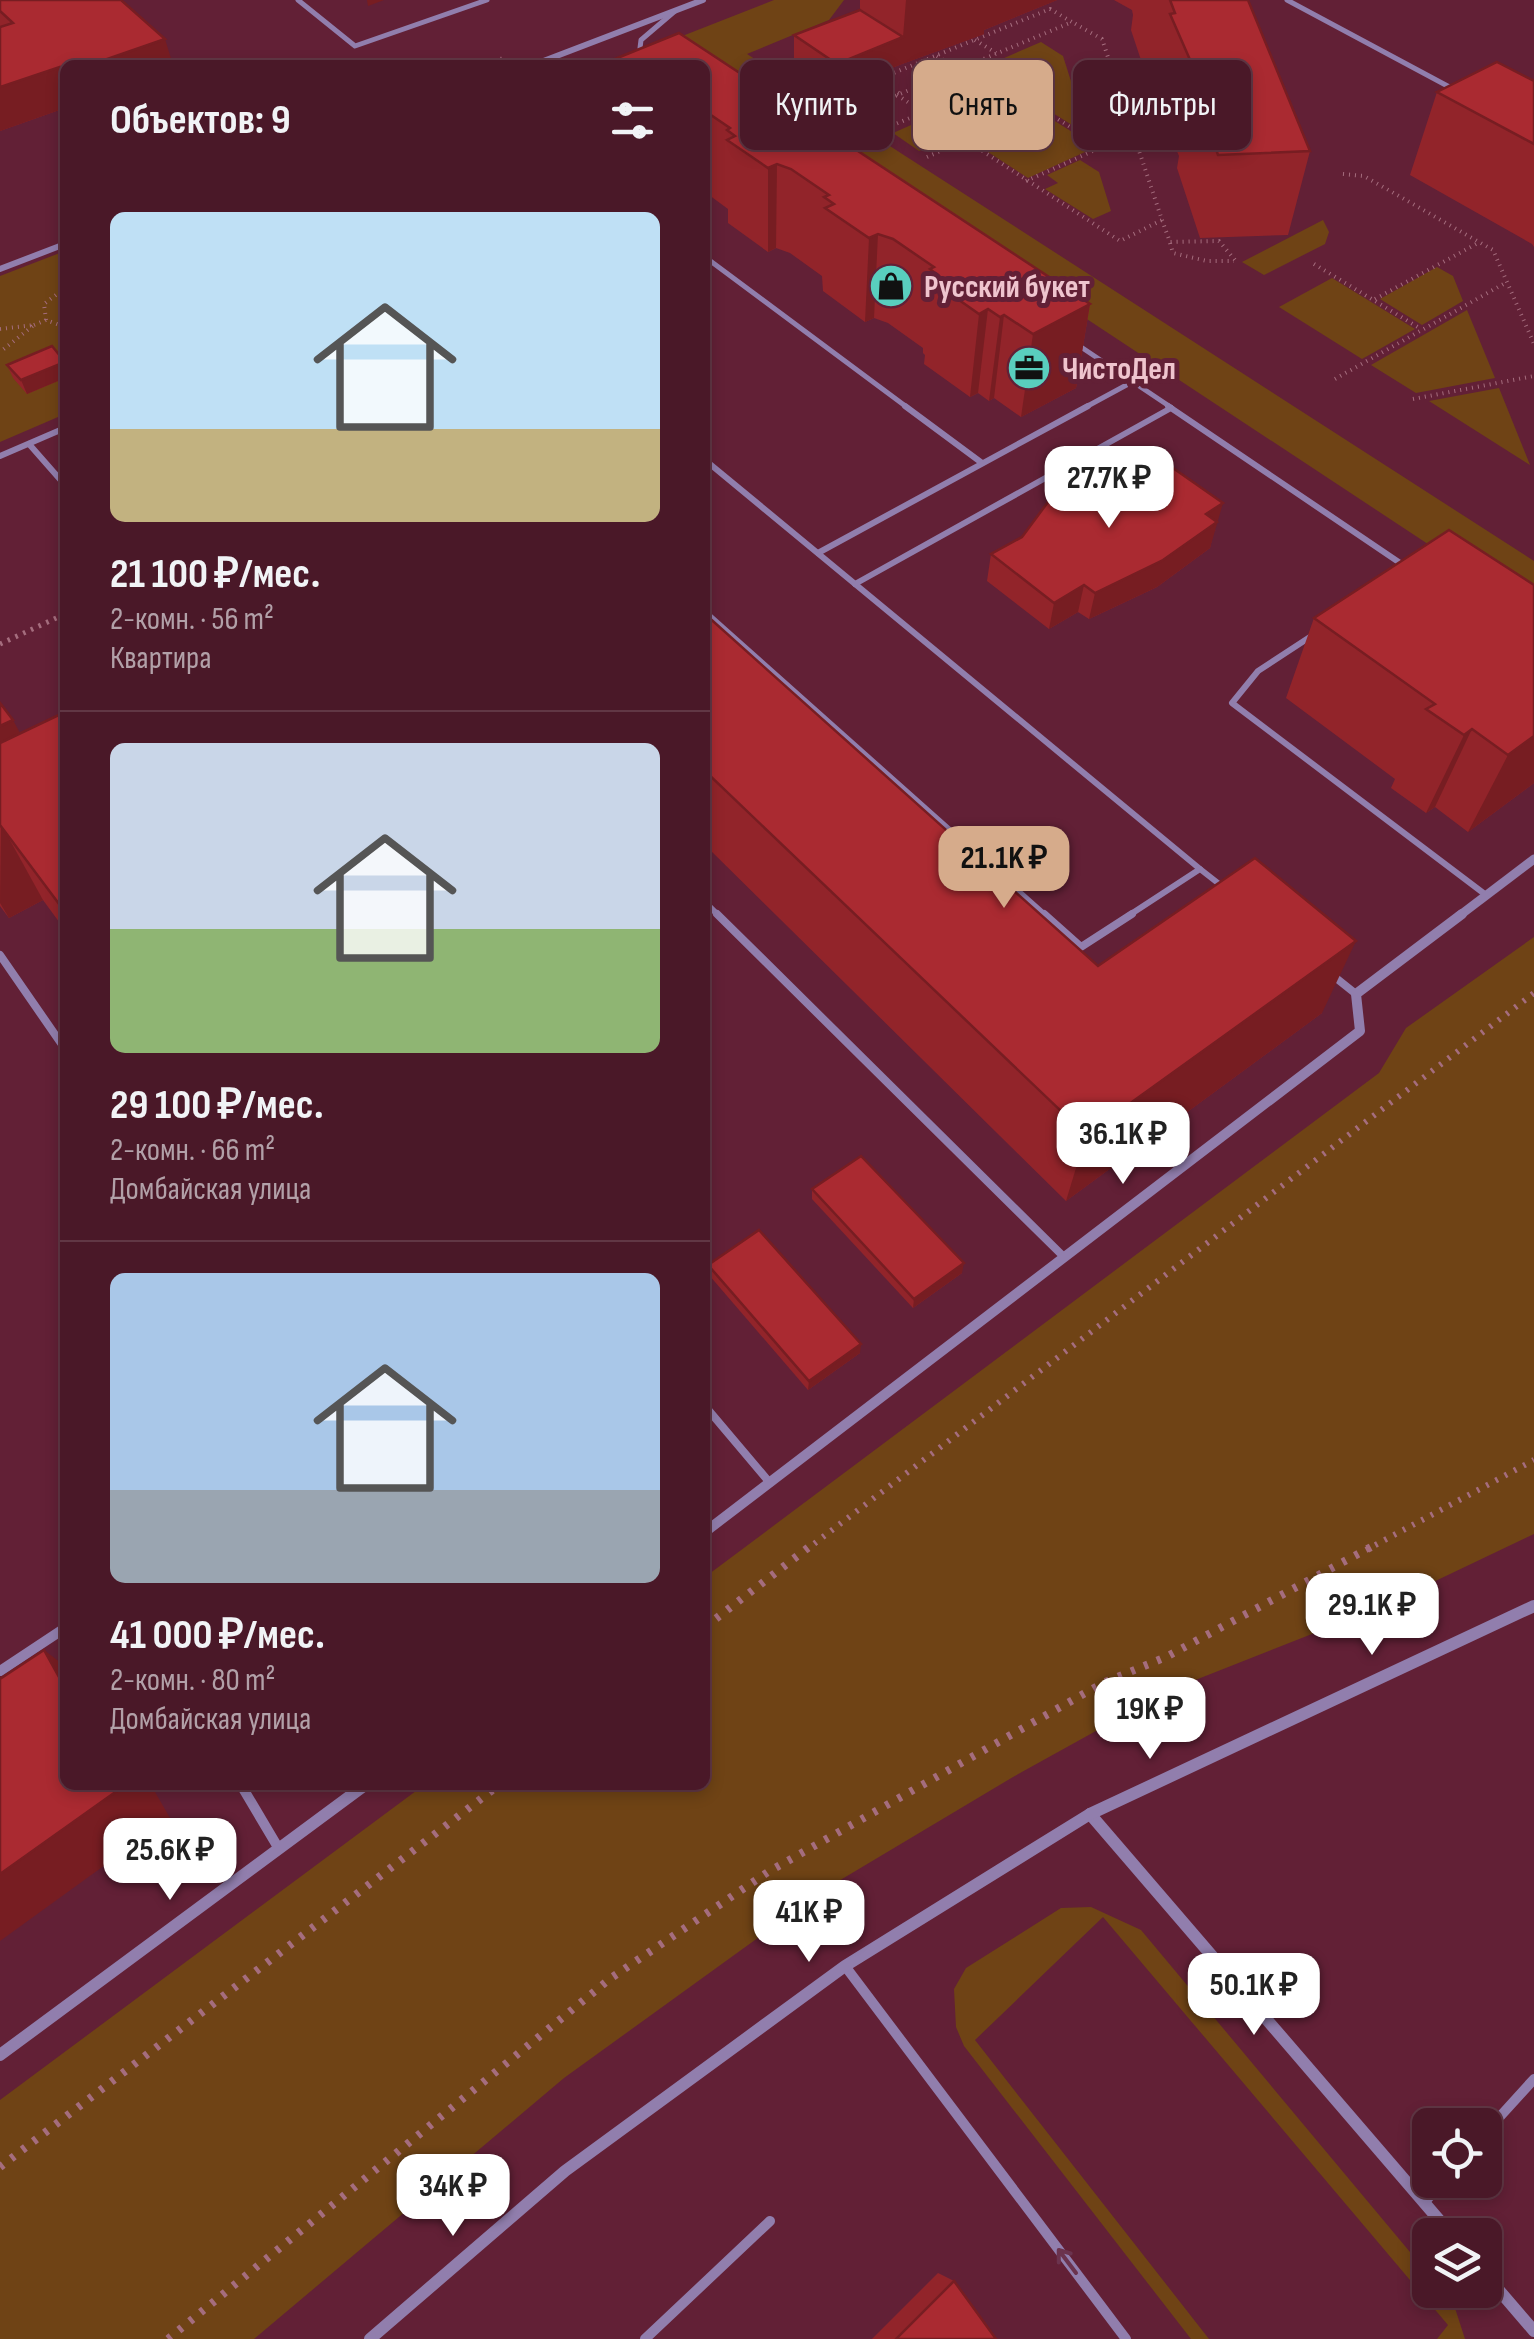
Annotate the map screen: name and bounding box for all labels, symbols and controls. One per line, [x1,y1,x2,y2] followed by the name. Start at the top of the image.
[740,60,893,150] chip: Купить
[913,60,1053,150] chip: Снять
[1073,60,1251,150] chip: Фильтры
[605,93,660,148] icon: filters
[110,95,291,146] text: Объектов: 9
[868,263,914,309] shop icon: Русский букет
[924,268,1090,307] place label: Русский букет
[295,277,475,457] icon: home
[1006,345,1052,391] office icon: ЧистоДел
[1062,350,1176,389] place label: ЧистоДел
[1017,446,1201,531] pin: 27.7K ₽
[1067,459,1151,498] text: 27.7K ₽
[110,549,320,600] text: 21 100 ₽/мес.
[110,600,274,639] text: 2-комн. · 56 m²
[110,639,212,678] text: Квартира
[295,808,475,988] icon: home
[912,826,1096,911] pin: 21.1K ₽
[960,839,1048,878] text: 21.1K ₽
[110,1080,324,1131] text: 29 100 ₽/мес.
[1031,1102,1215,1187] pin: 36.1K ₽
[1079,1115,1167,1154] text: 36.1K ₽
[110,1131,275,1170] text: 2-комн. · 66 m²
[110,1170,311,1209] text: Домбайская улица
[295,1338,475,1518] icon: home
[1280,1573,1464,1658] pin: 29.1K ₽
[1328,1586,1416,1625] text: 29.1K ₽
[110,1610,325,1661] text: 41 000 ₽/мес.
[110,1661,275,1700] text: 2-комн. · 80 m²
[1080,1677,1220,1762] pin: 19K ₽
[1116,1690,1184,1729] text: 19K ₽
[110,1700,311,1739] text: Домбайская улица
[78,1818,262,1903] pin: 25.6K ₽
[125,1831,215,1870] text: 25.6K ₽
[739,1880,879,1965] pin: 41K ₽
[775,1893,843,1932] text: 41K ₽
[1162,1953,1346,2038] pin: 50.1K ₽
[1210,1966,1298,2005] text: 50.1K ₽
[1412,2108,1502,2308] map controls
[1412,2108,1502,2198] button: locate
[383,2154,523,2239] pin: 34K ₽
[419,2167,487,2206] text: 34K ₽
[1412,2218,1502,2308] button: layers
[1057,2248,1078,2275] one-way arrow

